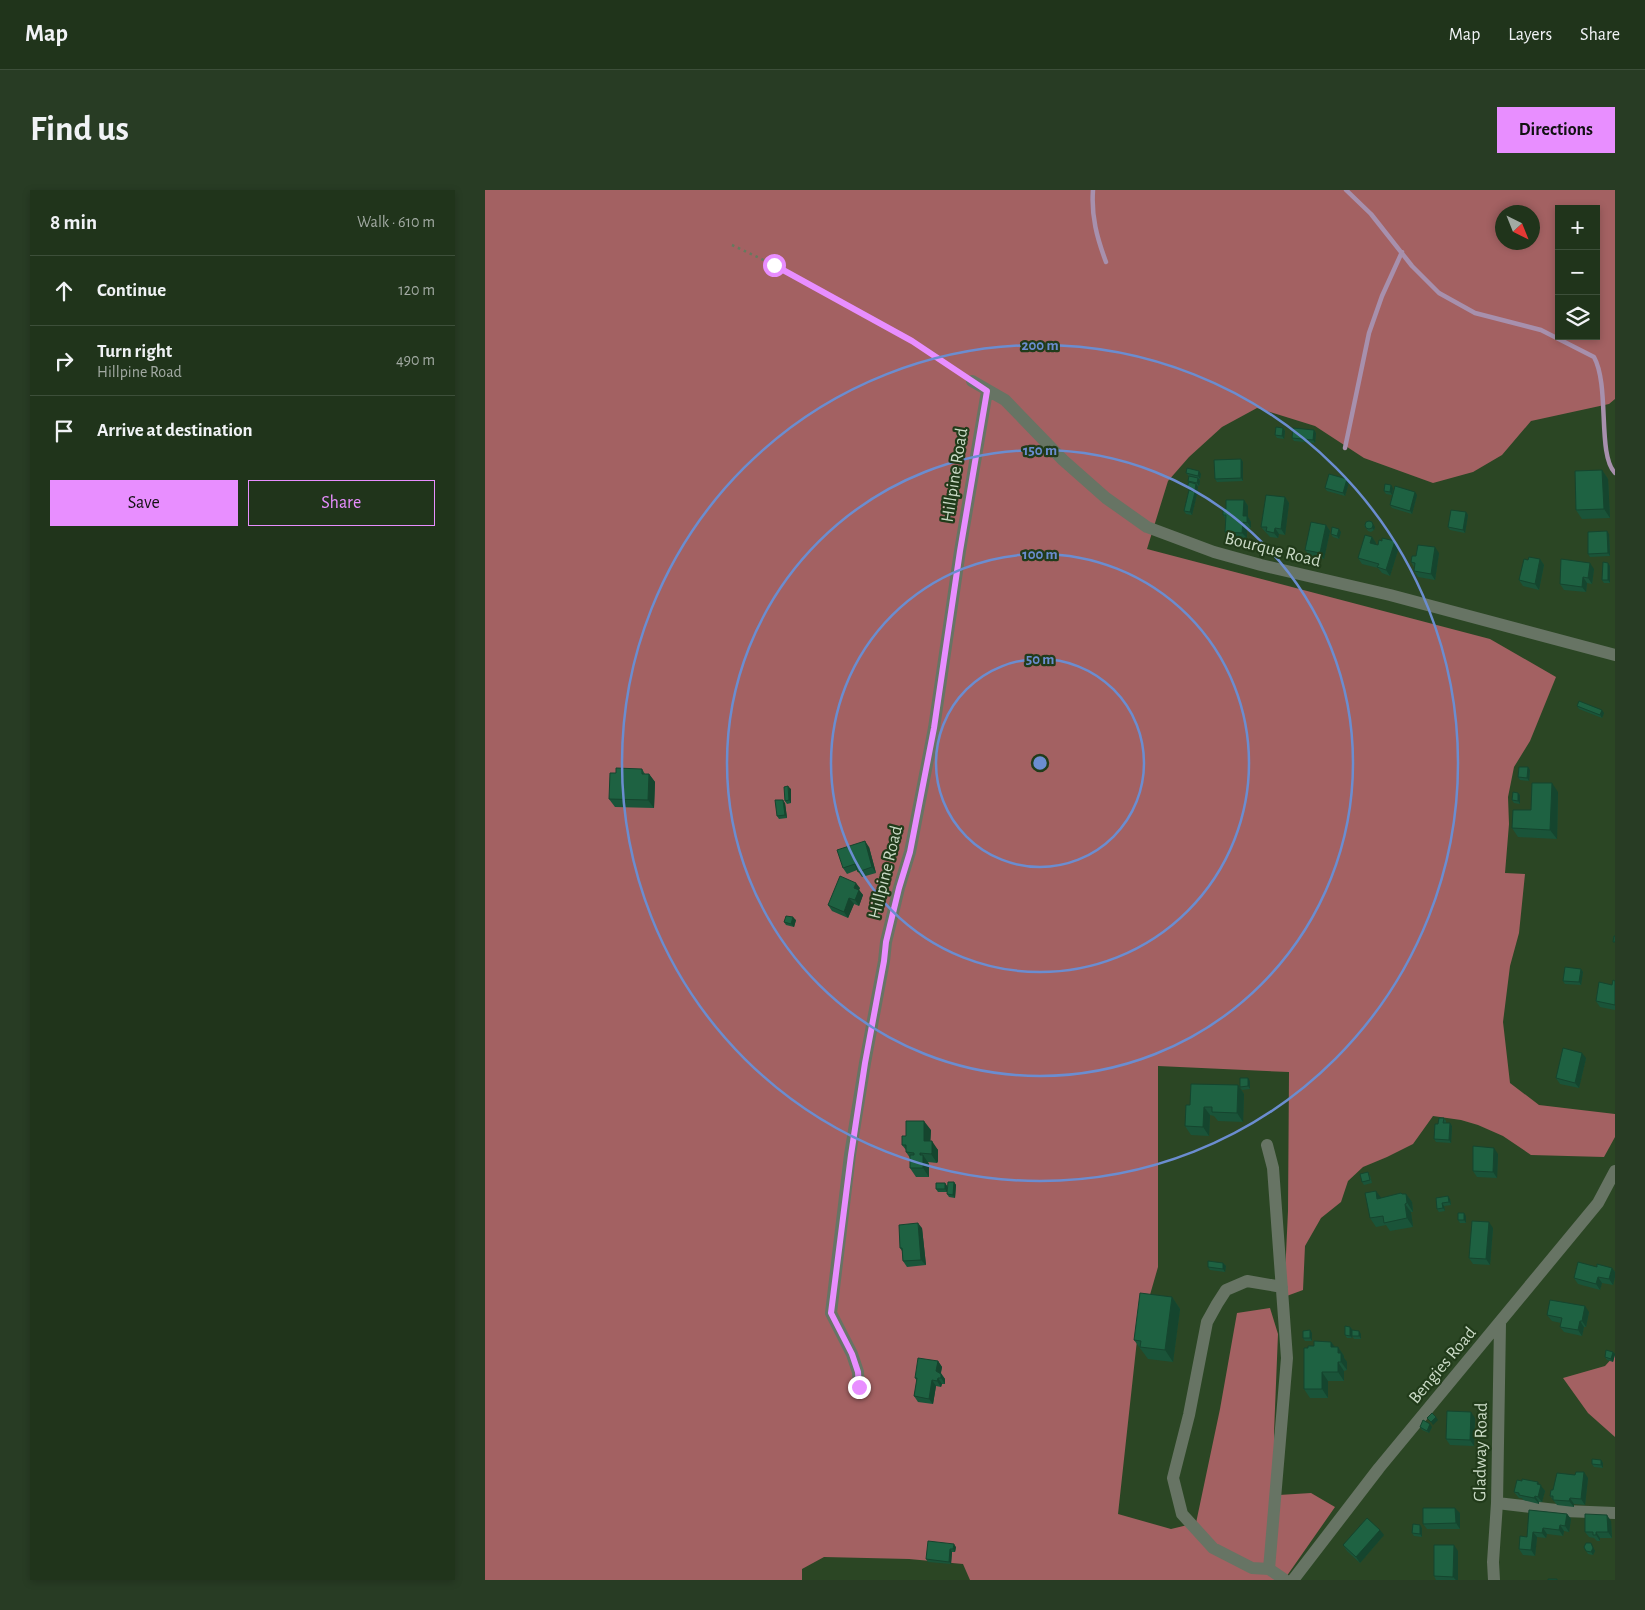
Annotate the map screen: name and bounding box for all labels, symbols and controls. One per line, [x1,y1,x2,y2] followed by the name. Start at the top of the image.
[25,22,68,46] text: Map
[1449,26,1480,44] text: Map
[1508,26,1552,44] text: Layers
[1580,26,1620,44] text: Share
[1497,107,1615,153] button: Directions
[30,112,129,147] text: Find us
[1495,205,1540,250] north arrow
[1555,205,1600,340] map controls
[1555,205,1600,250] button: +
[50,212,97,233] text: 8 min
[357,214,435,230] text: Walk · 610 m
[1555,250,1600,295] button: −
[763,254,786,277] route start
[50,277,78,305] icon: ahead
[97,281,166,300] text: Continue
[398,282,435,298] text: 120 m
[1555,295,1600,340] button: layers
[1021,338,1059,353] text: 200 m
[97,342,172,361] text: Turn right
[50,347,78,375] icon: right
[396,352,435,368] text: 490 m
[97,364,182,380] text: Hillpine Road
[50,417,78,445] icon: arrive
[97,421,253,440] text: Arrive at destination
[939,427,971,524] street label: Hillpine Road
[1023,443,1057,458] text: 150 m
[50,480,238,526] button: Save
[248,480,435,526] button: Share
[1223,529,1323,571] street label: Bourque Road
[1022,547,1058,562] text: 100 m
[1026,652,1054,667] text: 50 m
[1031,754,1049,772] centre of rings
[866,824,906,921] street label: Hillpine Road
[1406,1324,1480,1407] street label: Bengies Road
[848,1376,871,1399] route end
[1471,1402,1491,1502] street label: Gladway Road

